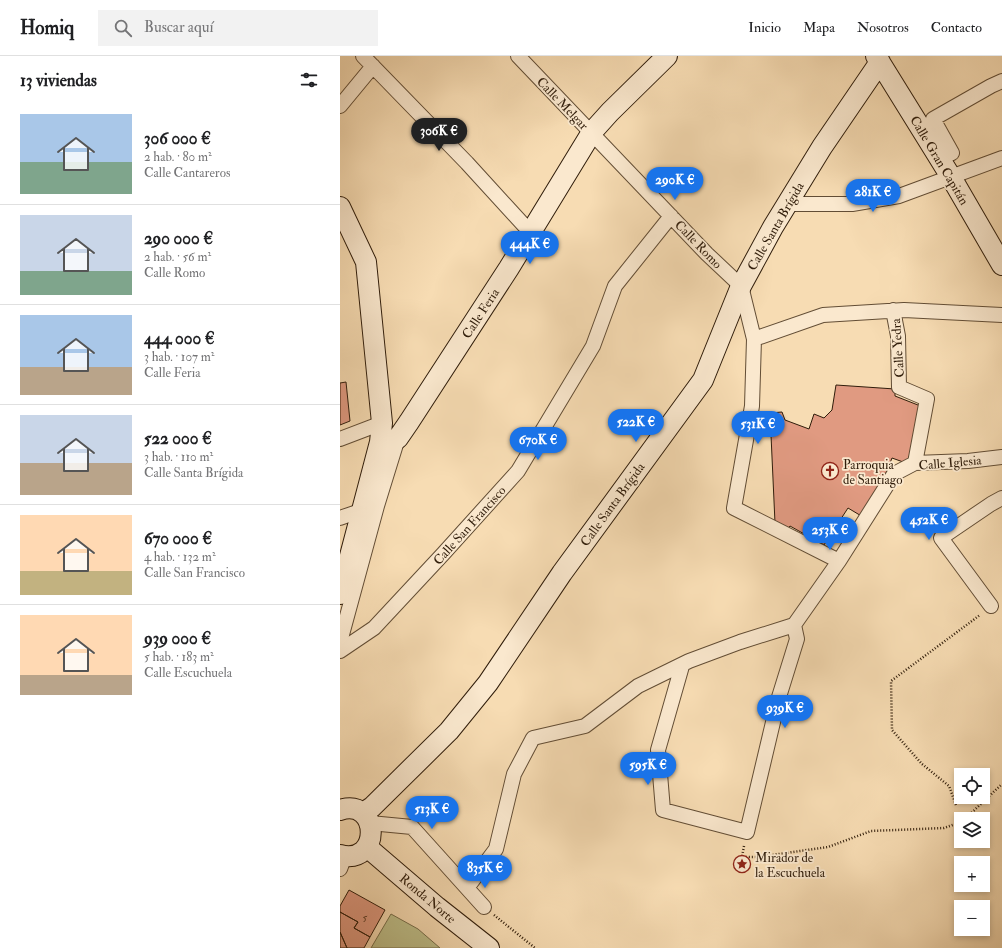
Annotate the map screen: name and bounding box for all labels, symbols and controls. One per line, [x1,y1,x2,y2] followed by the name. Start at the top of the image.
[98,10,378,46] search box
[20,16,74,40] text: Homiq
[112,17,134,39] icon: search
[144,18,214,37] text: Buscar aquí
[748,19,781,36] text: Inicio
[803,19,835,36] text: Mapa
[857,19,909,36] text: Nosotros
[931,19,982,36] text: Contacto
[298,69,320,91] icon: filters
[20,70,97,91] text: 13 viviendas
[533,74,592,134] street label: Calle Melgar
[905,113,972,209] street label: Calle Gran Capitán
[406,118,472,152] pin: 306K €
[420,123,458,139] text: 306K €
[144,128,211,149] text: 306 000 €
[52,130,100,178] icon: home
[144,149,212,165] text: 2 hab. · 80 m²
[144,165,230,181] text: Calle Cantareros
[642,167,708,201] pin: 290K €
[655,172,695,188] text: 290K €
[744,179,808,274] street label: Calle Santa Brígida
[840,179,906,213] pin: 281K €
[855,184,891,200] text: 281K €
[671,217,725,272] street label: Calle Romo
[144,228,213,249] text: 290 000 €
[52,231,100,279] icon: home
[497,231,563,265] pin: 444K €
[510,236,550,252] text: 444K €
[144,249,211,265] text: 2 hab. · 56 m²
[144,265,205,281] text: Calle Romo
[459,285,503,342] street label: Calle Feria
[888,317,908,378] street label: Calle Yedra
[144,328,215,349] text: 444 000 €
[52,331,100,379] icon: home
[144,349,215,365] text: 3 hab. · 107 m²
[144,365,201,381] text: Calle Feria
[603,409,669,443] pin: 522K €
[725,411,791,445] pin: 531K €
[617,414,655,430] text: 522K €
[741,416,775,432] text: 531K €
[505,427,571,461] pin: 670K €
[144,428,212,449] text: 522 000 €
[52,431,100,479] icon: home
[519,432,557,448] text: 670K €
[144,449,213,465] text: 3 hab. · 110 m²
[918,452,983,474] street label: Calle Iglesia
[843,457,902,488] place label: Parroquia de Santiago
[577,459,649,549] street label: Calle Santa Brígida
[820,461,840,481] church icon: Parroquia de Santiago
[144,465,243,481] text: Calle Santa Brígida
[430,483,509,569] street label: Calle San Francisco
[896,507,962,541] pin: 452K €
[910,512,948,528] text: 452K €
[797,517,863,551] pin: 253K €
[812,522,848,538] text: 253K €
[144,528,212,549] text: 670 000 €
[52,531,100,579] icon: home
[144,549,216,565] text: 4 hab. · 132 m²
[144,565,245,581] text: Calle San Francisco
[144,628,211,649] text: 939 000 €
[52,631,100,679] icon: home
[144,649,214,665] text: 5 hab. · 183 m²
[144,665,232,681] text: Calle Escuchuela
[752,695,818,729] pin: 939K €
[766,700,804,716] text: 939K €
[615,752,681,786] pin: 595K €
[629,757,667,773] text: 595K €
[954,768,990,936] map controls
[954,768,990,804] button: locate
[399,796,465,830] pin: 513K €
[415,801,449,817] text: 513K €
[954,812,990,848] button: layers
[755,850,826,881] place label: Mirador de la Escuchuela
[732,854,752,874] place icon: Mirador de la Escuchuela
[452,855,518,889] pin: 835K €
[954,856,990,892] button: +
[467,860,503,876] text: 835K €
[396,871,459,927] street label: Ronda Norte
[954,900,990,936] button: −
[363,911,368,924] house number: 5

